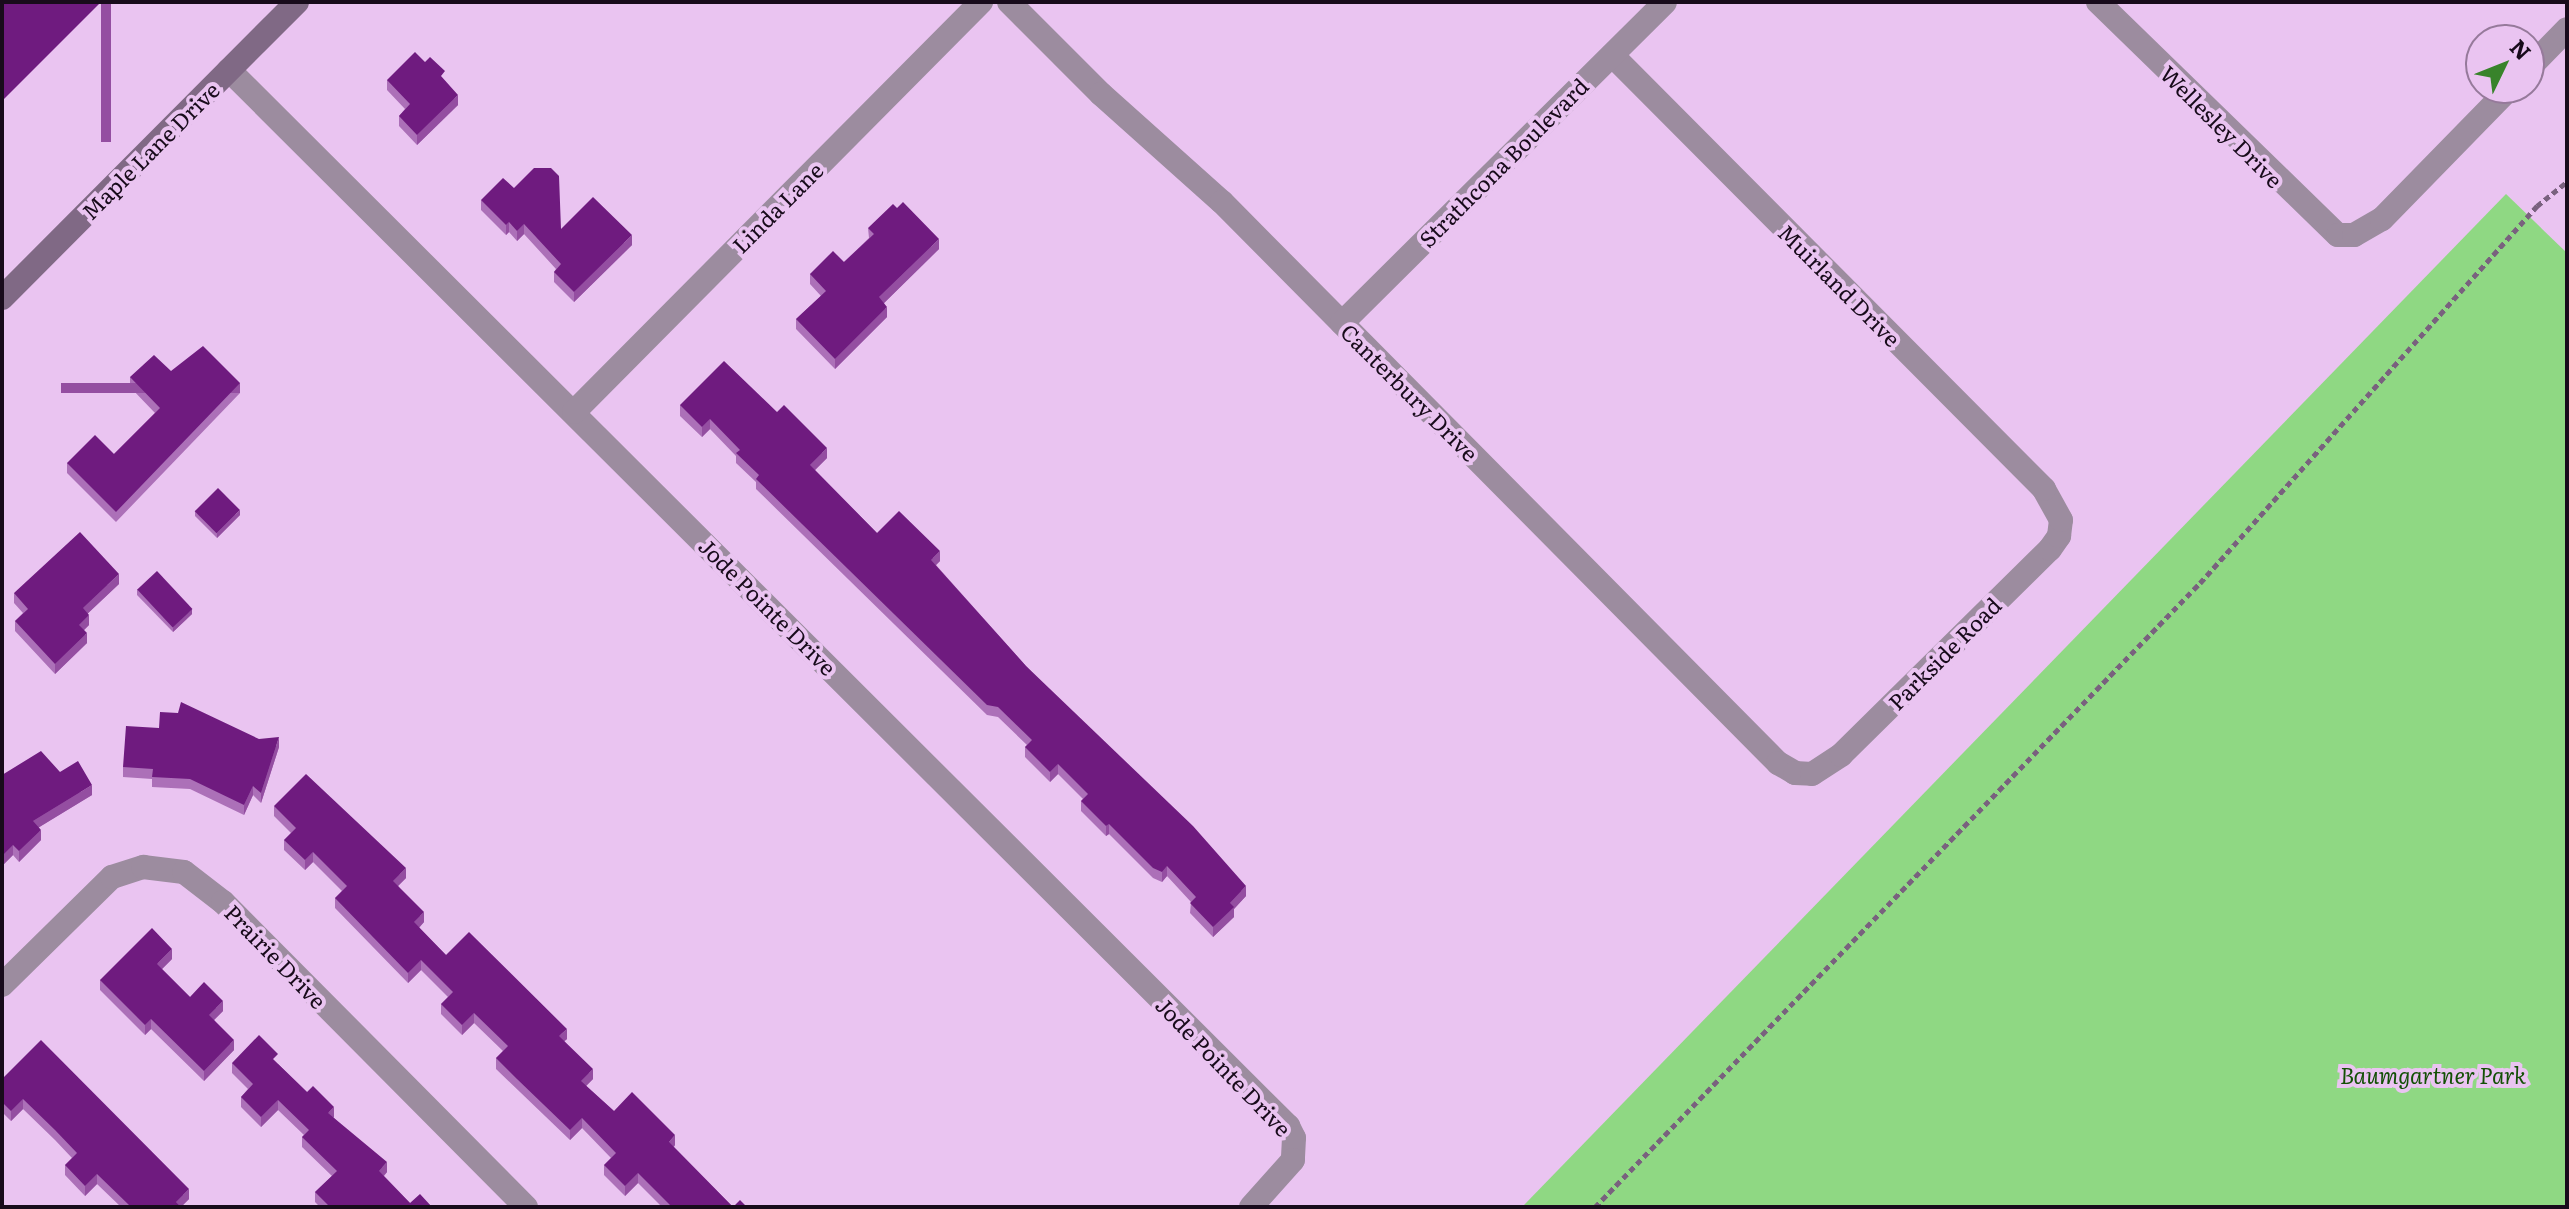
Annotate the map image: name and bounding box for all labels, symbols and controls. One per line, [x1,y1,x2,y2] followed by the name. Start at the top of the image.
[2465,24,2545,104] north arrow
[2503,31,2540,67] text: N
[2155,59,2289,193] street label: Wellesley Drive
[1413,72,1593,252] street label: Strathcona Boulevard
[76,76,224,224] street label: Maple Lane Drive
[726,156,828,258] street label: Linda Lane
[1774,219,1906,351] street label: Muirland Drive
[1336,318,1484,466] street label: Canterbury Drive
[694,532,842,680] street label: Jode Pointe Drive
[1882,591,2006,715] street label: Parkside Road
[220,899,332,1013] street label: Prairie Drive
[1151,991,1297,1141] street label: Jode Pointe Drive
[2340,1062,2526,1088] park label: Baumgartner Park

